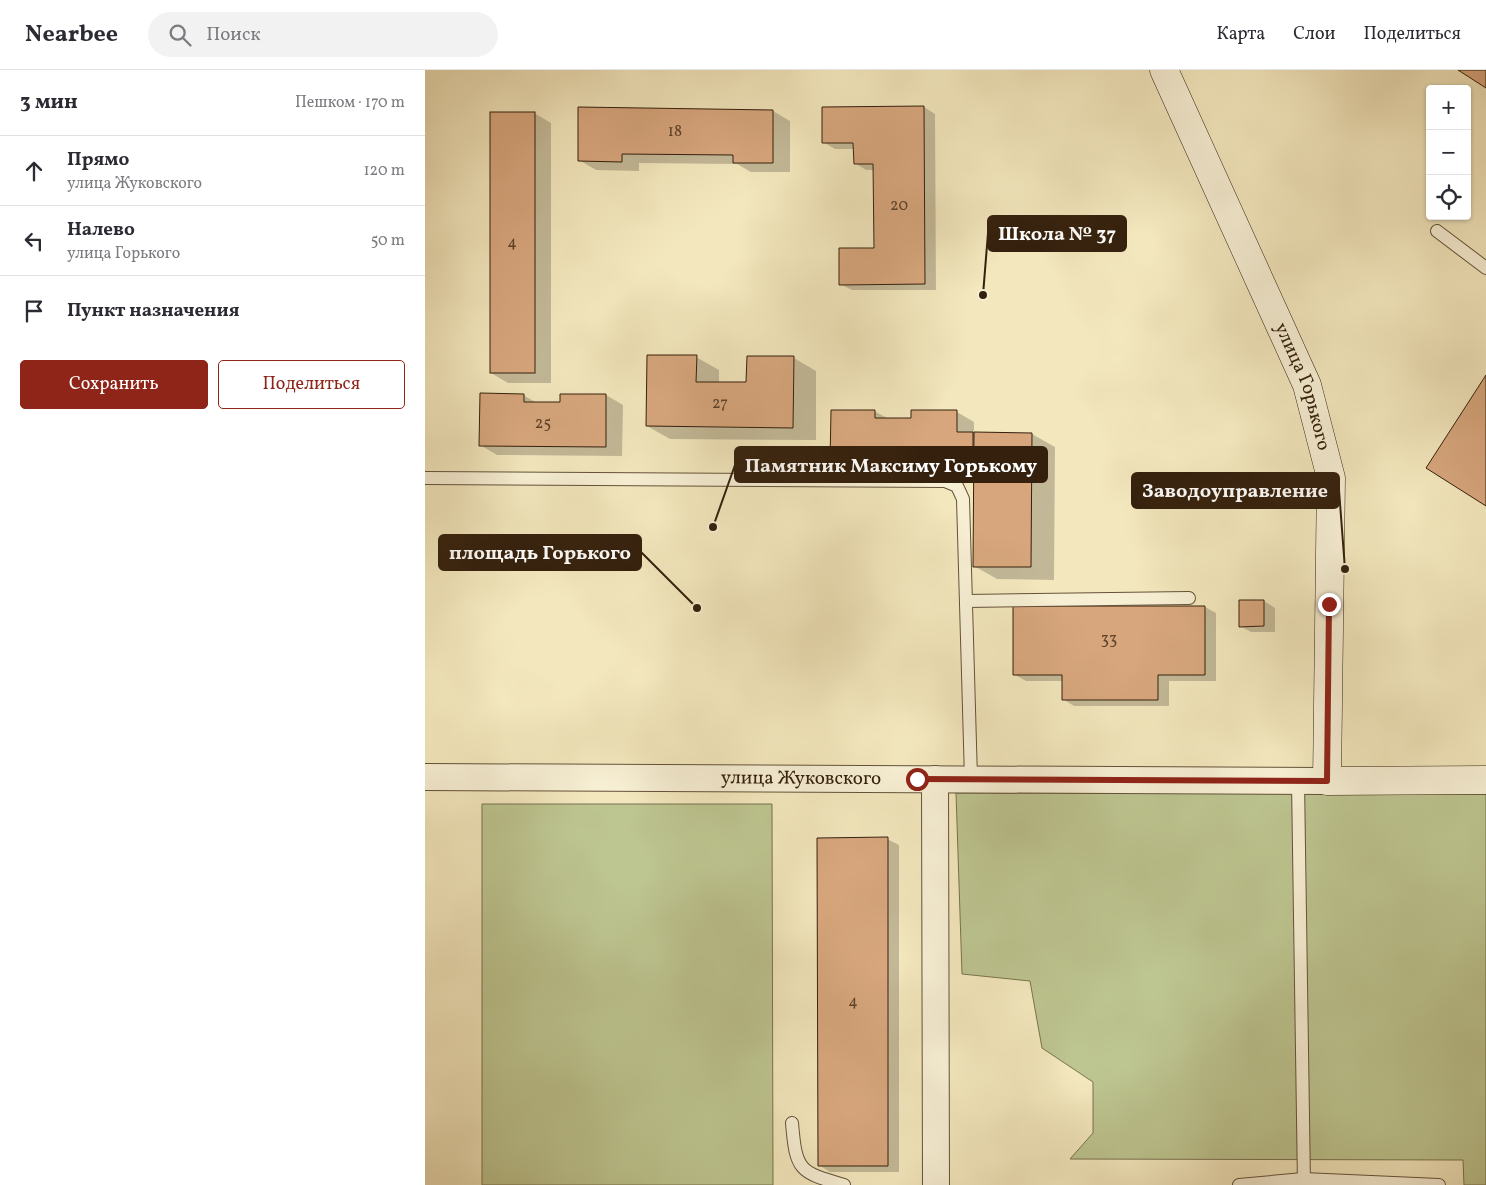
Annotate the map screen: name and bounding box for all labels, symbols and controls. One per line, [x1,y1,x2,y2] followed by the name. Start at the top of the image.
[148,12,498,57] search box
[25,18,118,52] text: Nearbee
[166,21,194,49] icon: search
[206,22,261,48] text: Поиск
[1217,22,1265,47] text: Карта
[1293,22,1335,47] text: Слои
[1363,22,1461,47] text: Поделиться
[1426,85,1471,220] map controls
[1426,85,1471,130] button: +
[20,88,78,117] text: 3 мин
[295,92,405,114] text: Пешком · 170 m
[668,121,682,143] house number: 18
[1426,130,1471,175] button: −
[67,147,129,173] text: Прямо
[20,157,48,185] icon: ahead
[363,160,405,182] text: 120 m
[67,173,202,195] text: улица Жуковского
[1426,175,1471,220] button: locate
[890,195,908,217] house number: 20
[988,216,1126,251] callout: Школа № 37
[67,217,135,243] text: Налево
[998,221,1116,249] text: Школа № 37
[20,227,48,255] icon: left
[371,230,405,252] text: 50 m
[507,232,517,254] house number: 4
[67,243,180,265] text: улица Горького
[20,297,48,325] icon: arrive
[67,298,240,324] text: Пункт назначения
[1267,318,1336,453] street label: улица Горького
[20,360,208,409] button: Сохранить
[218,360,405,409] button: Поделиться
[712,393,728,415] house number: 27
[535,413,551,435] house number: 25
[735,447,1047,482] callout: Памятник Максиму Горькому
[745,453,1037,481] text: Памятник Максиму Горькому
[1132,473,1339,508] callout: Заводоуправление
[1142,478,1328,506] text: Заводоуправление
[439,535,641,570] callout: площадь Горького
[449,540,631,568] text: площадь Горького
[1318,593,1341,616] route end
[1101,629,1117,651] house number: 33
[721,765,881,792] street label: улица Жуковского
[906,768,929,791] route start
[848,991,858,1013] house number: 4

